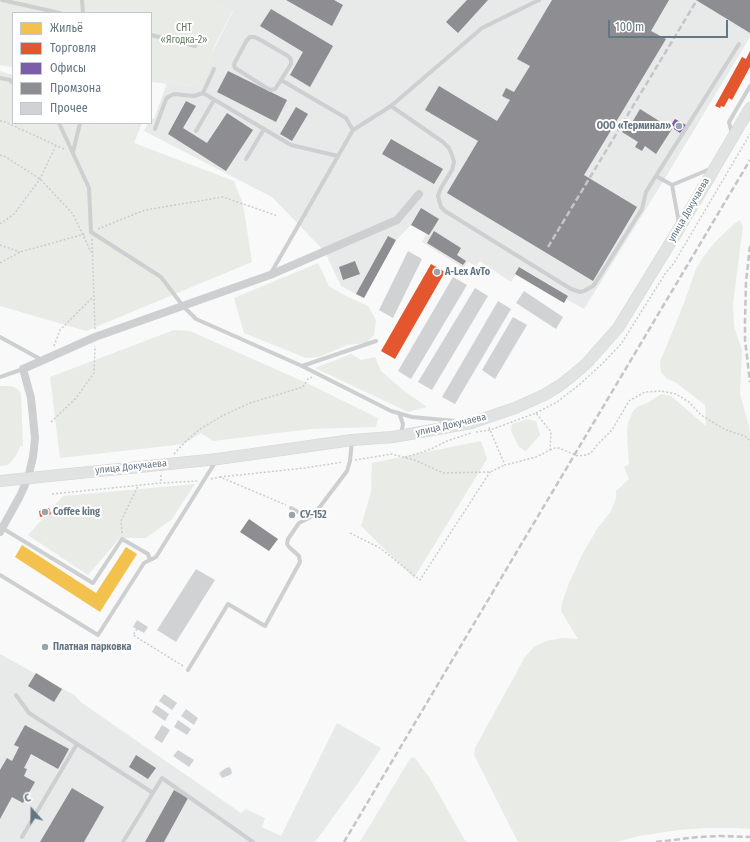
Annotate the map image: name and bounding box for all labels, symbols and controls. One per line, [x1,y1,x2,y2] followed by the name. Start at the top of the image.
[12,12,152,124] legend
[610,12,730,38] scale bar
[615,20,644,34] text: 100 m
[50,21,83,35] text: Жильё
[161,22,207,46] park label: СНТ «Ягодка-2»
[50,41,96,55] text: Торговля
[50,61,86,75] text: Офисы
[50,81,101,95] text: Промзона
[50,101,88,115] text: Прочее
[597,120,671,132] place label: ООО «Терминал»
[674,121,684,131] marker: ООО «Терминал»
[666,176,712,244] street label: улица Докучаева
[445,266,490,278] place label: A-Lex AvTo
[432,267,442,277] marker: A-Lex AvTo
[415,411,487,439] street label: улица Докучаева
[95,457,167,477] street label: улица Докучаева
[53,506,100,518] place label: Coffee king
[40,507,50,517] marker: Coffee king
[300,509,327,521] place label: СУ-152
[287,510,297,520] marker: СУ-152
[53,641,131,653] place label: Платная парковка
[40,642,50,652] marker: Платная парковка
[12,790,52,830] north arrow
[23,791,33,805] text: С

